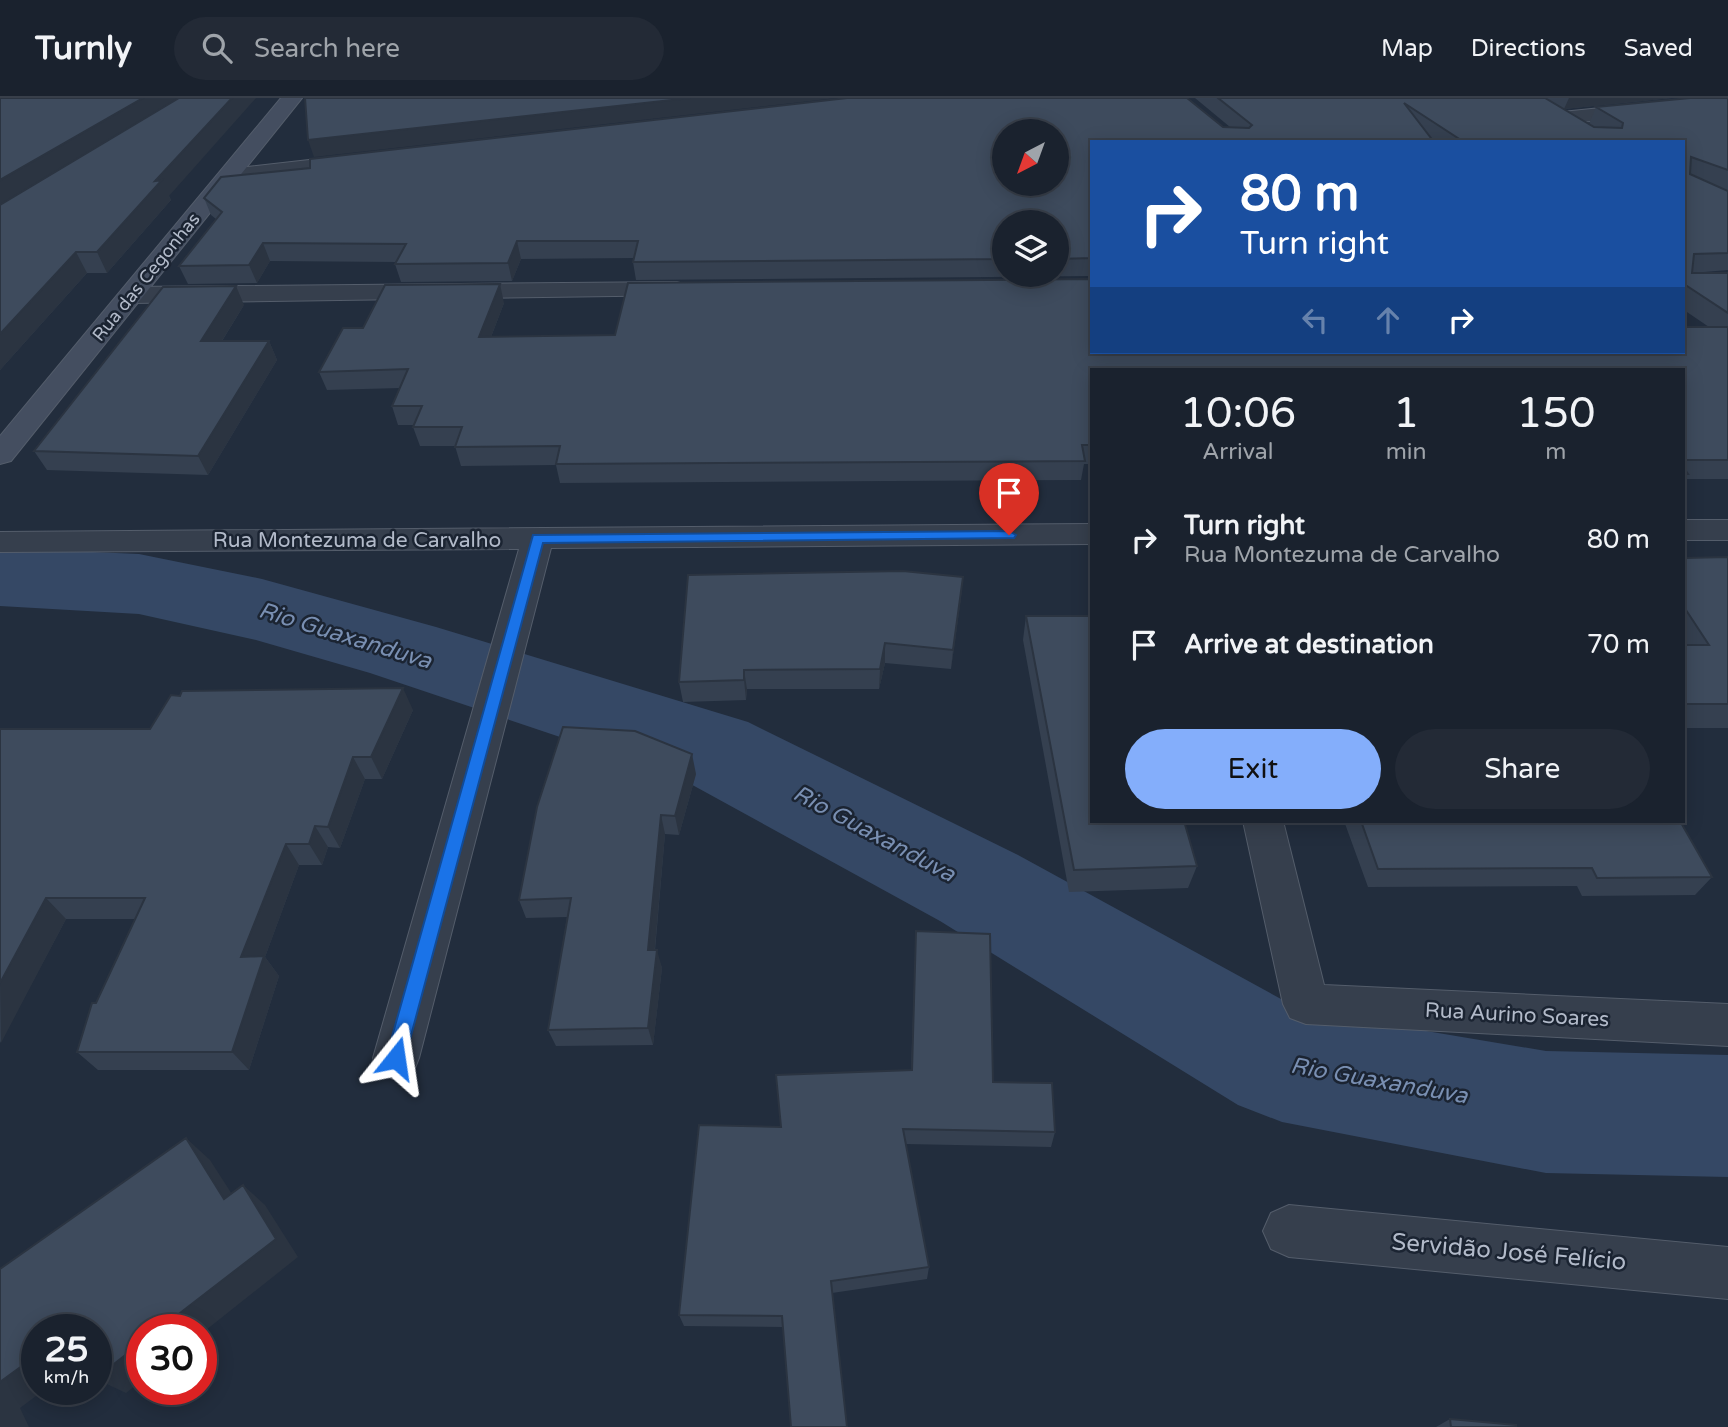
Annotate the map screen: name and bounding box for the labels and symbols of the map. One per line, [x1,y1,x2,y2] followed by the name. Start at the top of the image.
[992,119,1069,196] north arrow
[87,208,205,346] street label: Rua das Cegonhas
[979,463,1039,535] pin
[213,528,501,553] street label: Rua Montezuma de Carvalho
[255,596,436,676] water label: Rio Guaxanduva
[788,780,961,889] water label: Rio Guaxanduva
[1424,998,1610,1032] street label: Rua Aurino Soares
[359,1021,433,1095] position arrow
[1288,1052,1471,1111] water label: Rio Guaxanduva
[1390,1227,1628,1277] street label: Servidão José Felício
[126,1314,217,1405] speed limit sign: 30

